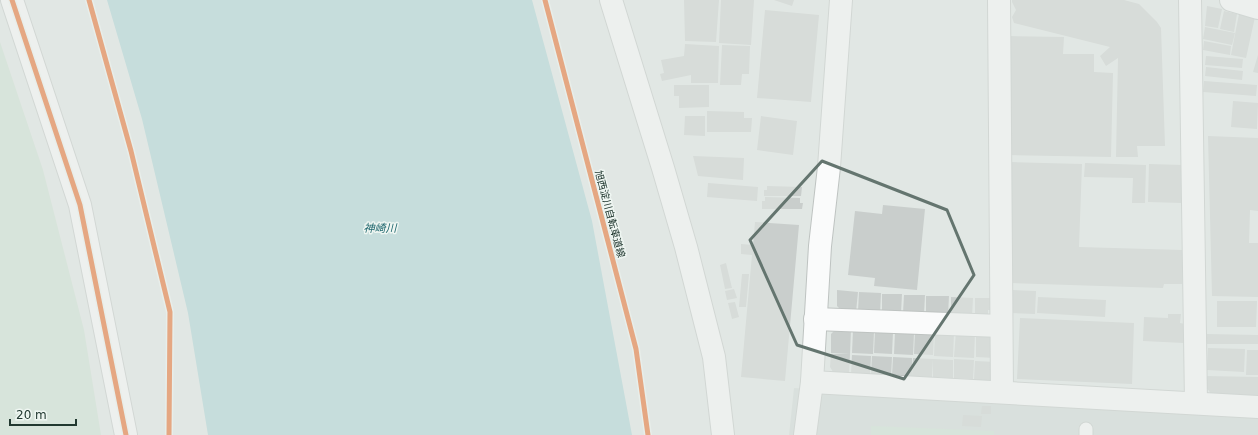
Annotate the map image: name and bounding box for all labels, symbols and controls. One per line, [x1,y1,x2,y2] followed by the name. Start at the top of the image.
[593,169,627,259] street label: 旭西淀川自転車道線
[364,222,397,235] water label: 神崎川
[10,401,76,427] scale bar
[16,408,47,422] text: 20 m

